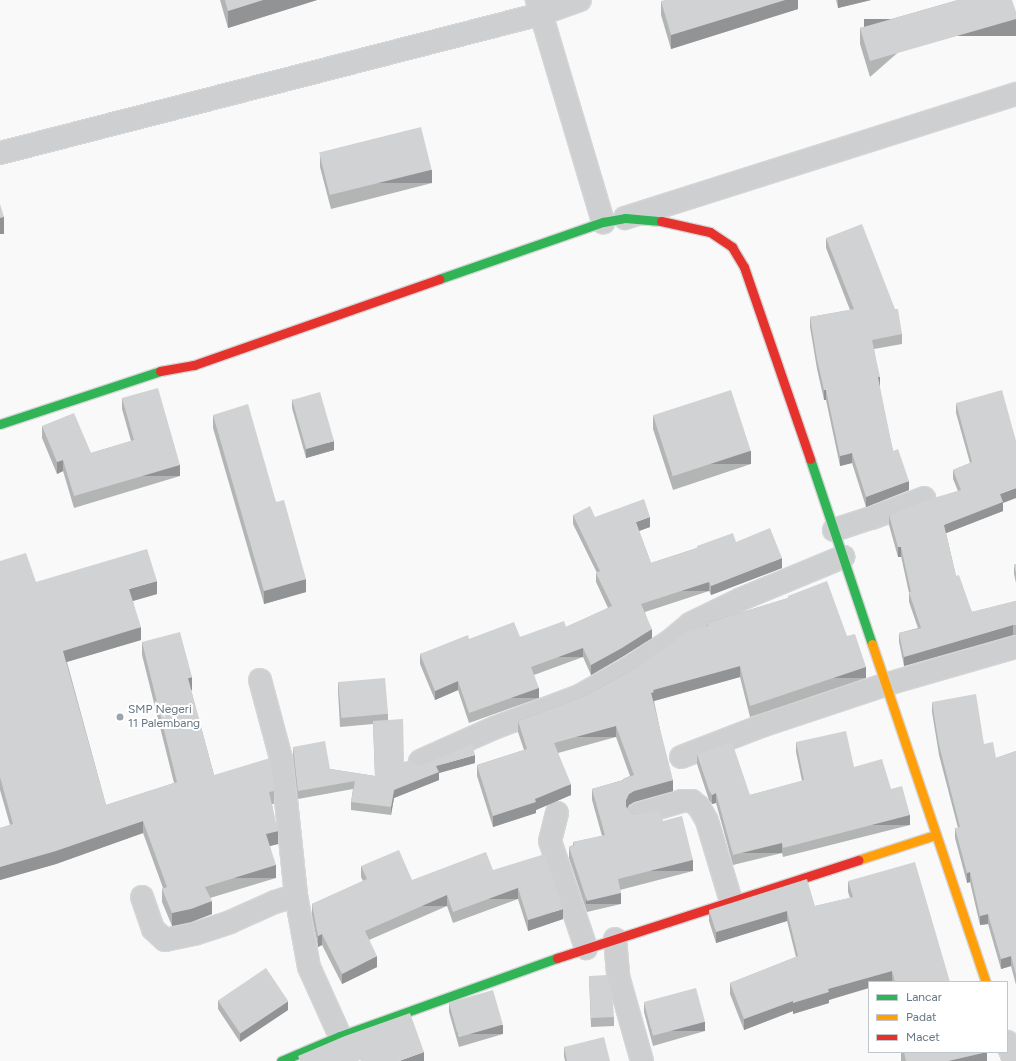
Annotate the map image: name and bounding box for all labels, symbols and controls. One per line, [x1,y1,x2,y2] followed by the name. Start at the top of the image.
[128,703,200,731] place label: SMP Negeri 11 Palembang
[115,712,125,722] marker: SMP Negeri 11 Palembang
[868,981,1008,1053] legend
[906,990,942,1004] text: Lancar
[906,1010,937,1024] text: Padat
[906,1030,940,1044] text: Macet

